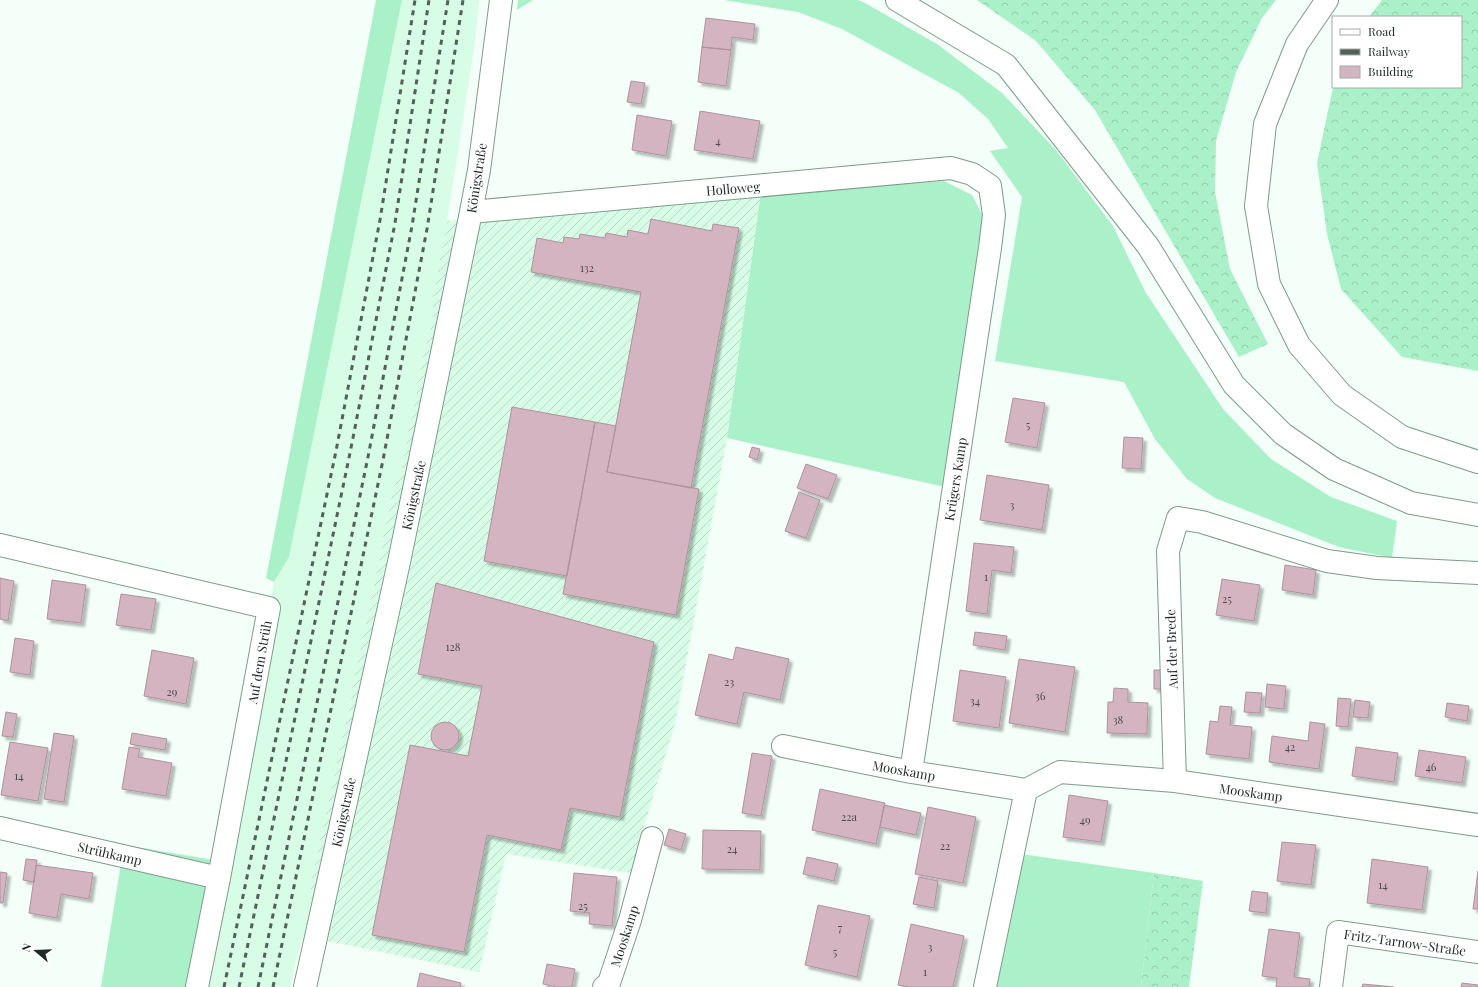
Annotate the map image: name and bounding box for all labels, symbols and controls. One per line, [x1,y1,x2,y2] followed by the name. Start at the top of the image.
[1332,16,1462,88] legend
[1368,23,1395,39] text: Road
[1368,43,1410,59] text: Railway
[1368,63,1414,79] text: Building
[715,133,721,148] house number: 4
[462,141,490,214] street label: Königstraße
[705,177,761,199] street label: Holloweg
[580,260,594,275] house number: 132
[1026,417,1031,432] house number: 5
[940,436,970,522] street label: Krügers Kamp
[397,458,429,531] street label: Königstraße
[1010,497,1015,512] house number: 3
[984,569,988,584] house number: 1
[1222,591,1232,606] house number: 25
[1161,608,1181,690] street label: Auf der Brede
[243,619,275,706] street label: Auf dem Strüh
[445,639,461,654] house number: 128
[724,674,734,689] house number: 23
[167,684,178,699] house number: 29
[1035,688,1046,703] house number: 36
[970,693,981,708] house number: 34
[1113,712,1124,727] house number: 38
[1285,739,1295,754] house number: 42
[871,756,937,784] street label: Mooskamp
[1425,759,1437,774] house number: 46
[14,768,24,783] house number: 14
[327,775,359,848] street label: Königstraße
[1218,779,1284,805] street label: Mooskamp
[841,809,858,824] house number: 22a
[1079,812,1091,827] house number: 49
[76,837,144,869] street label: Strühkamp
[940,838,950,853] house number: 22
[727,841,738,856] house number: 24
[1378,877,1388,892] house number: 14
[578,898,588,913] house number: 25
[606,903,642,969] street label: Mooskamp
[838,920,843,935] house number: 7
[1343,925,1468,959] street label: Fritz-Tarnow-Straße
[16,931,56,971] north arrow
[928,939,933,954] house number: 3
[18,941,34,954] text: N
[833,944,838,959] house number: 5
[923,964,927,979] house number: 1

